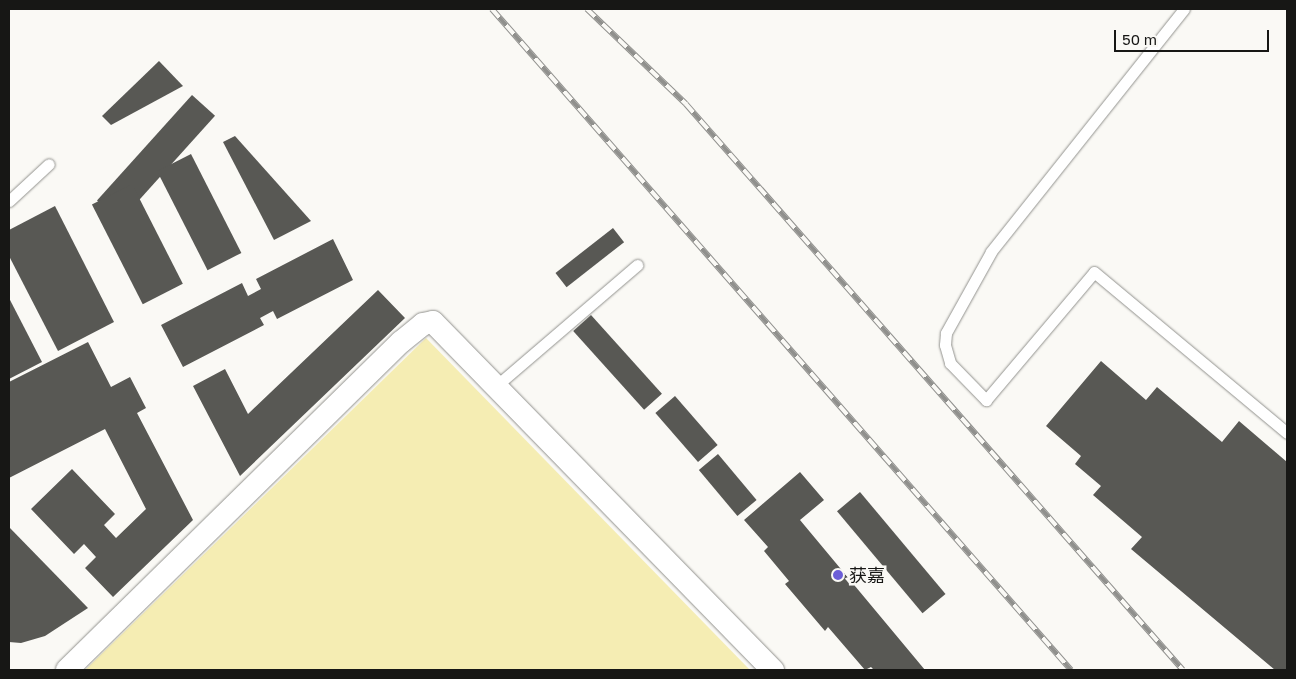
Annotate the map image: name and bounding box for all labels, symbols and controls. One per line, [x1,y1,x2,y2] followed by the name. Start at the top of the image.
[1116,20,1271,52] scale bar
[1122,30,1157,48] text: 50 m
[849,564,885,586] place label: 获嘉
[831,568,845,582] marker: 获嘉

